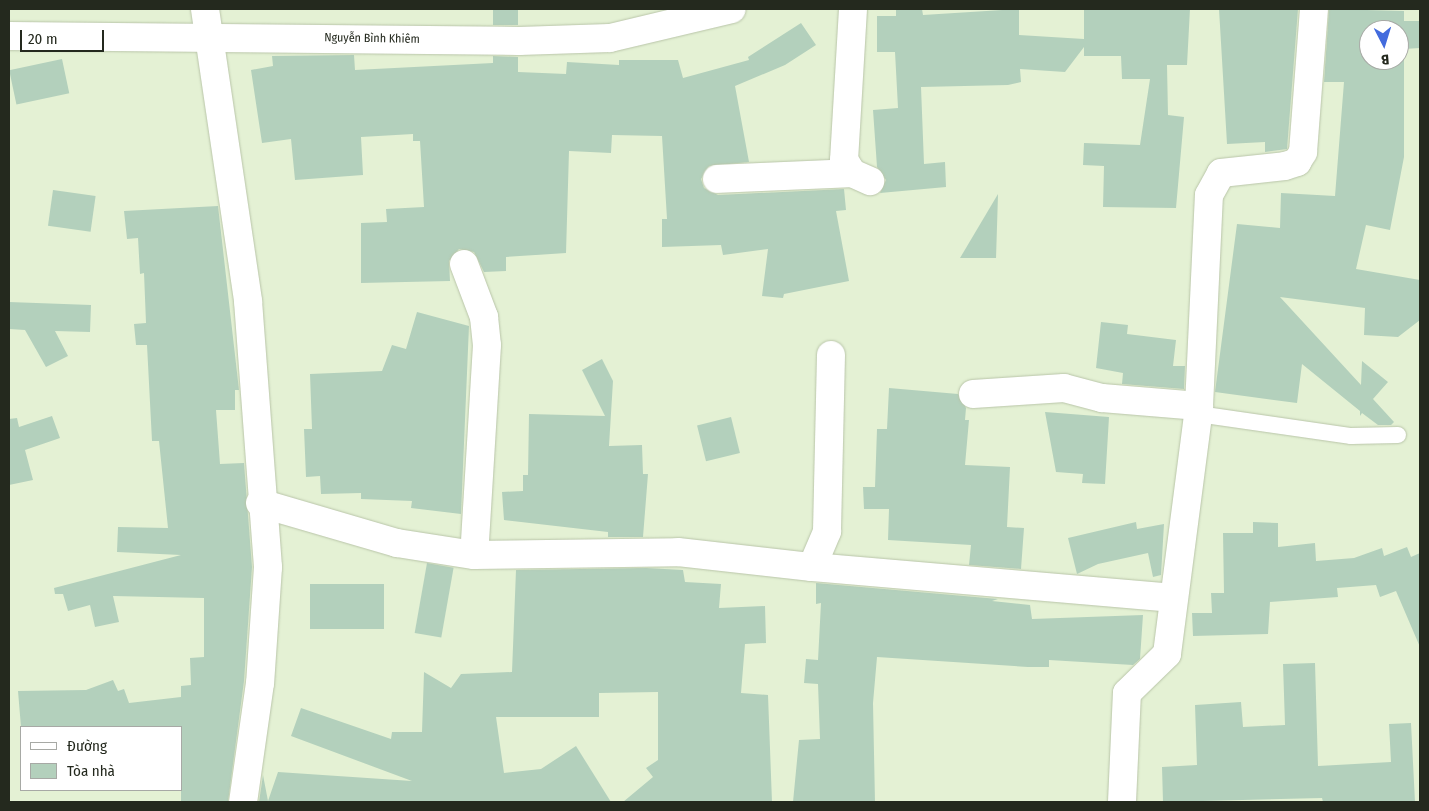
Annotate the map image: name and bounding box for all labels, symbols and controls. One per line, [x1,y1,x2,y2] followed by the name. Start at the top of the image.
[22,20,106,52] scale bar
[1359,20,1409,70] north arrow
[28,30,58,48] text: 20 m
[324,31,420,47] street label: Nguyễn Bình Khiêm
[1381,51,1390,68] text: B
[20,726,182,791] legend
[67,737,107,755] text: Đường
[67,762,115,780] text: Tòa nhà

